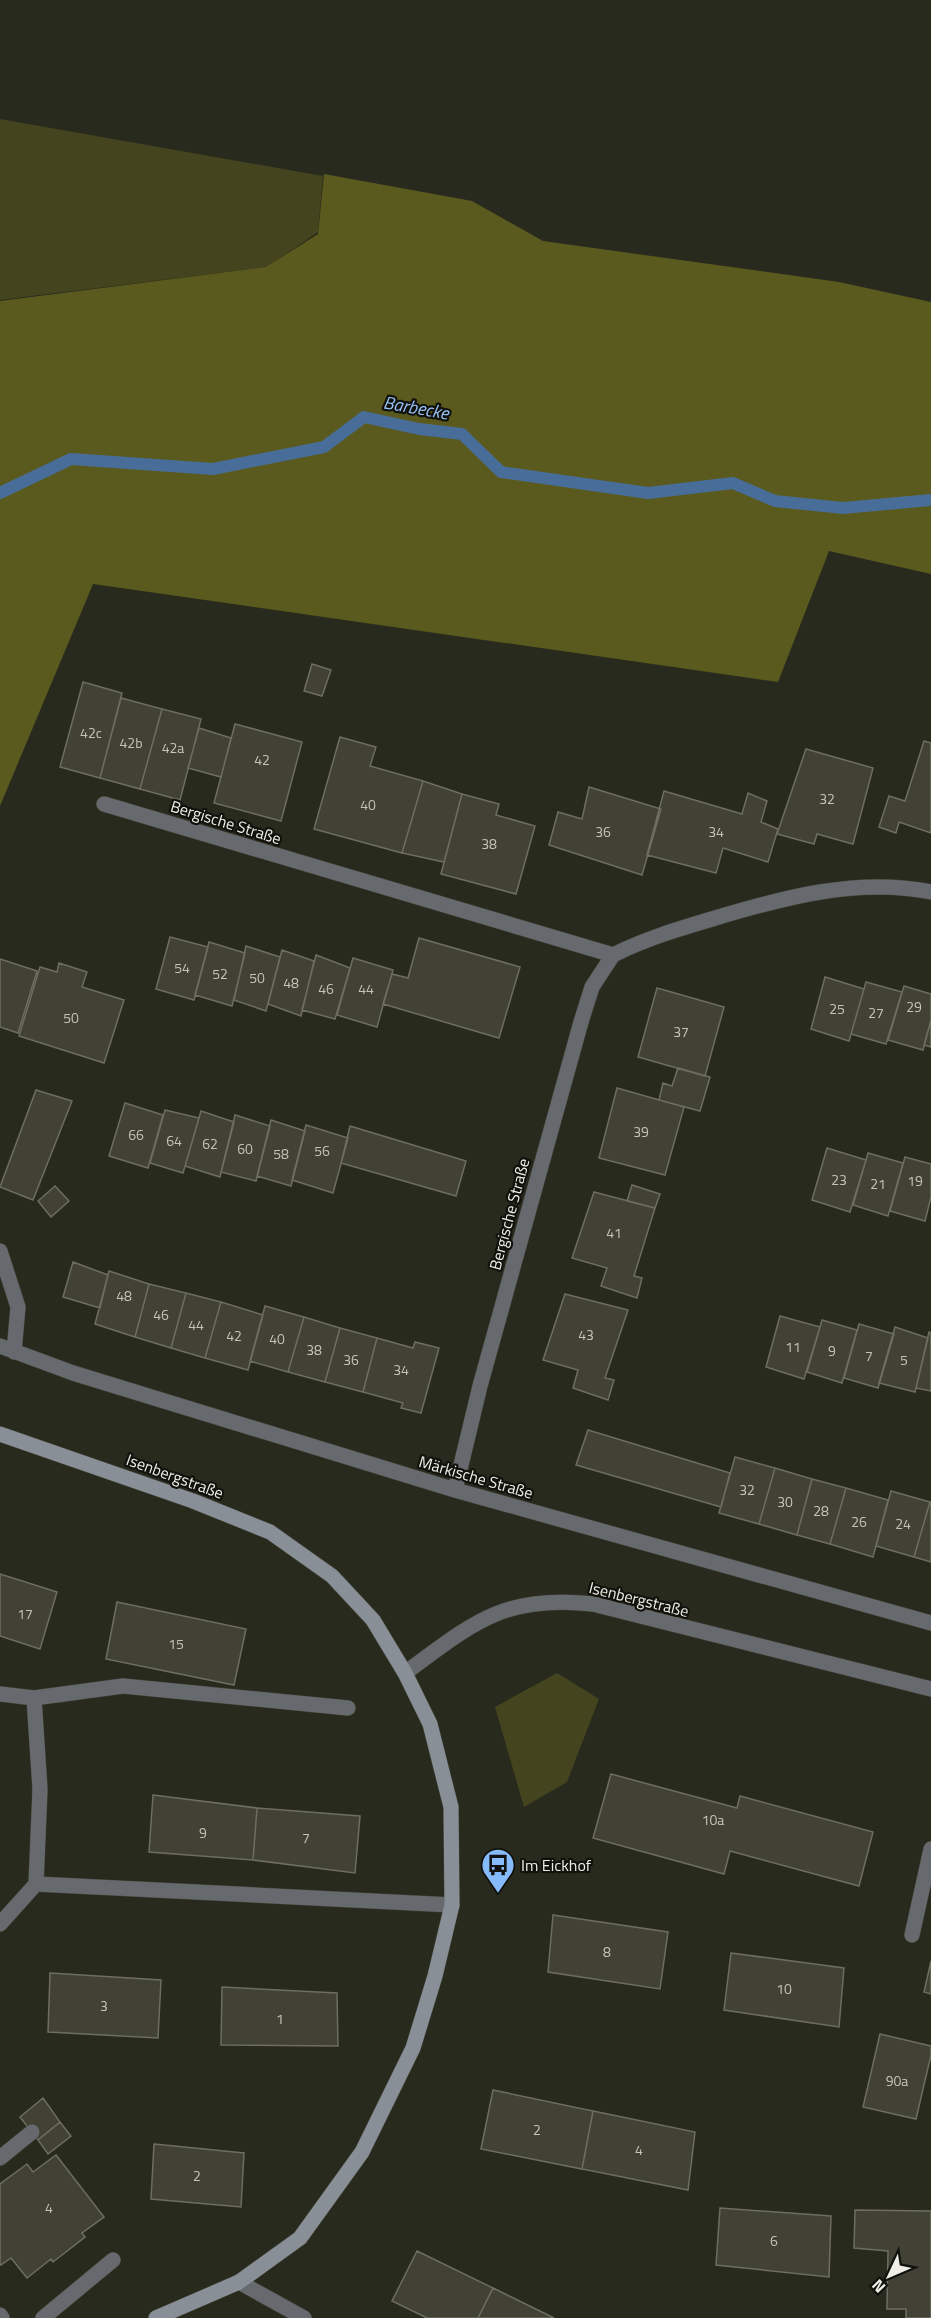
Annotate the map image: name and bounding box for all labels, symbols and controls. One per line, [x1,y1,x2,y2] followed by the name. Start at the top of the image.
[381,389,452,427] water label: Barbecke
[80,722,102,743] house number: 42c
[119,732,143,753] house number: 42b
[162,737,184,758] house number: 42a
[254,749,270,770] house number: 42
[819,788,835,809] house number: 32
[168,794,284,850] street label: Bergische Straße
[360,794,376,815] house number: 40
[595,821,611,842] house number: 36
[708,821,724,842] house number: 34
[481,833,497,854] house number: 38
[174,957,190,978] house number: 54
[212,963,228,984] house number: 52
[249,967,265,988] house number: 50
[283,972,299,993] house number: 48
[318,978,334,999] house number: 46
[358,978,374,999] house number: 44
[906,996,922,1017] house number: 29
[829,998,845,1019] house number: 25
[868,1002,884,1023] house number: 27
[63,1007,79,1028] house number: 50
[673,1021,689,1042] house number: 37
[633,1121,649,1142] house number: 39
[128,1124,144,1145] house number: 66
[166,1130,182,1151] house number: 64
[202,1133,218,1154] house number: 62
[237,1138,253,1159] house number: 60
[314,1140,330,1161] house number: 56
[273,1143,289,1164] house number: 58
[483,1156,535,1272] street label: Bergische Straße
[831,1169,847,1190] house number: 23
[907,1170,923,1191] house number: 19
[870,1173,886,1194] house number: 21
[606,1222,622,1243] house number: 41
[116,1285,132,1306] house number: 48
[153,1304,169,1325] house number: 46
[188,1314,204,1335] house number: 44
[578,1324,594,1345] house number: 43
[226,1325,242,1346] house number: 42
[269,1328,285,1349] house number: 40
[785,1336,801,1357] house number: 11
[306,1339,322,1360] house number: 38
[828,1340,836,1361] house number: 9
[865,1345,873,1366] house number: 7
[343,1349,359,1370] house number: 36
[900,1349,908,1370] house number: 5
[393,1359,409,1380] house number: 34
[123,1447,227,1505] street label: Isenbergstraße
[416,1449,536,1505] street label: Märkische Straße
[739,1479,755,1500] house number: 32
[777,1491,793,1512] house number: 30
[813,1500,829,1521] house number: 28
[851,1511,867,1532] house number: 26
[895,1513,911,1534] house number: 24
[587,1575,691,1623] street label: Isenbergstraße
[17,1603,33,1624] house number: 17
[168,1633,184,1654] house number: 15
[702,1809,724,1830] house number: 10a
[199,1822,207,1843] house number: 9
[302,1827,310,1848] house number: 7
[480,1847,516,1894] bus stop icon: Im Eickhof
[521,1853,592,1877] place label: Im Eickhof
[603,1941,611,1962] house number: 8
[776,1978,792,1999] house number: 10
[100,1995,108,2016] house number: 3
[276,2008,284,2029] house number: 1
[886,2070,908,2091] house number: 90a
[533,2119,541,2140] house number: 2
[635,2139,643,2160] house number: 4
[193,2165,201,2186] house number: 2
[45,2197,53,2218] house number: 4
[770,2230,778,2251] house number: 6
[859,2246,919,2306] north arrow
[866,2274,891,2299] text: N

